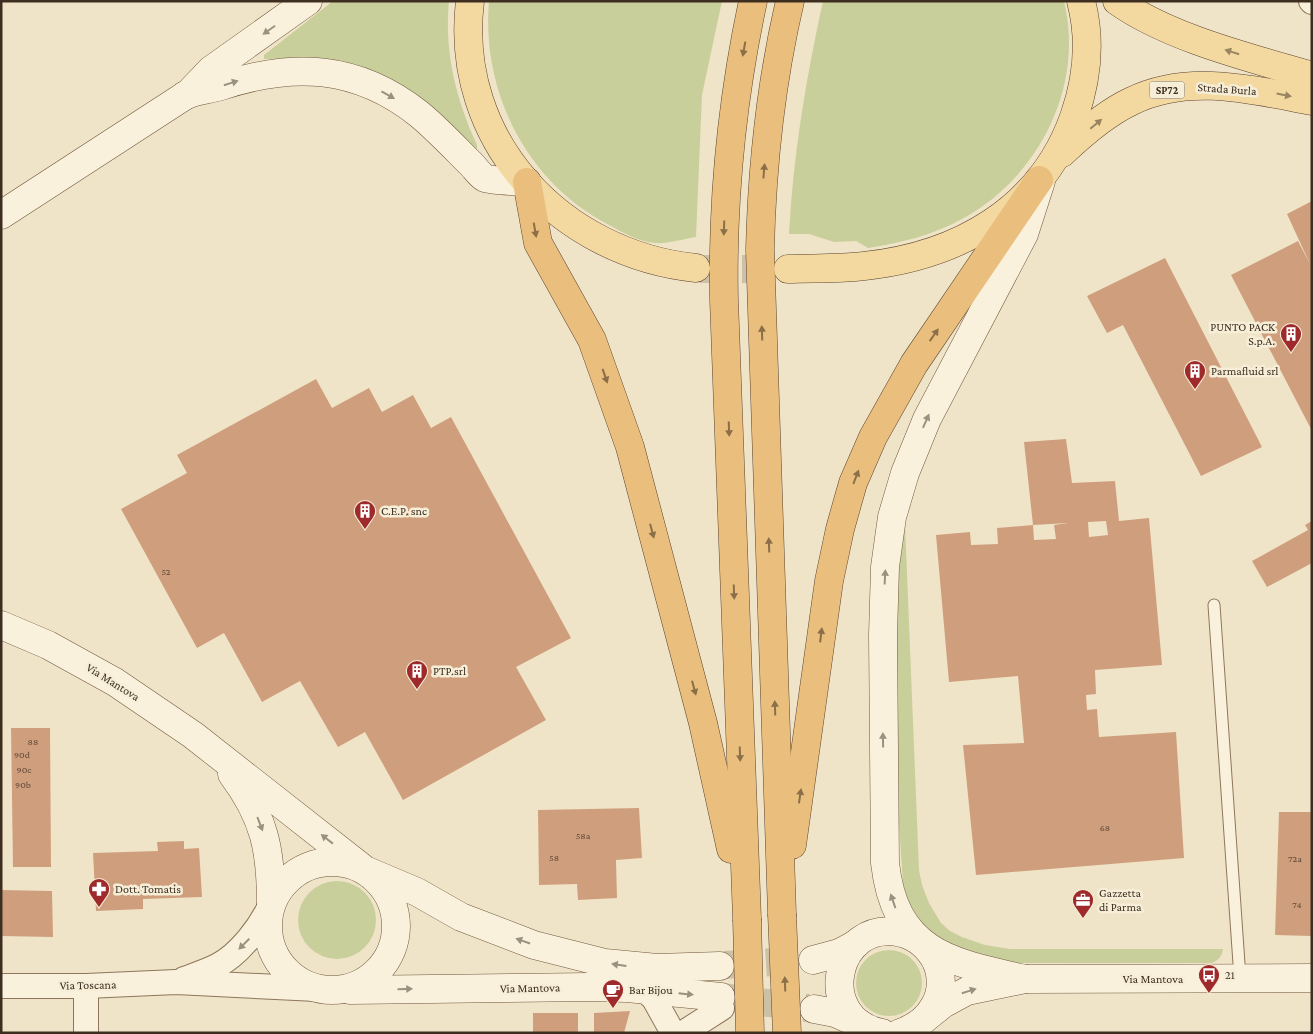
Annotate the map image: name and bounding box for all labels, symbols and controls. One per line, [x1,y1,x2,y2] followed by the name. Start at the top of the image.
[262,25,276,35] one-way arrow
[739,41,747,57] one-way arrow
[1224,48,1239,55] one-way arrow
[223,78,238,86] one-way arrow
[1197,80,1257,98] street label: Strada Burla
[1150,82,1184,98] road number: SP72
[381,90,394,99] one-way arrow
[1276,92,1292,100] one-way arrow
[1090,119,1102,130] one-way arrow
[760,163,768,179] one-way arrow
[720,220,728,236] one-way arrow
[532,223,540,239] one-way arrow
[1210,320,1275,348] place label: PUNTO PACK S.p.A.
[1279,322,1303,353] building icon: PUNTO PACK S.p.A.
[758,325,766,341] one-way arrow
[929,328,939,341] one-way arrow
[1183,359,1207,390] building icon: Parmafluid srl
[1211,364,1279,378] place label: Parmafluid srl
[601,369,609,384] one-way arrow
[922,414,930,429] one-way arrow
[725,421,733,437] one-way arrow
[852,469,860,484] one-way arrow
[353,499,377,530] building icon: C.E.P. snc
[381,504,427,518] place label: C.E.P. snc
[649,524,657,539] one-way arrow
[765,537,773,553] one-way arrow
[161,566,171,577] house number: 52
[881,569,889,585] one-way arrow
[731,584,739,600] one-way arrow
[817,627,825,643] one-way arrow
[405,659,429,690] building icon: PTP.srl
[84,660,143,704] street label: Via Mantova
[433,664,466,678] place label: PTP.srl
[690,681,698,696] one-way arrow
[771,699,779,715] one-way arrow
[879,732,887,748] one-way arrow
[28,736,38,747] house number: 88
[737,746,745,762] one-way arrow
[14,749,31,760] house number: 90d
[17,764,32,775] house number: 90c
[15,779,31,790] house number: 90b
[796,788,804,804] one-way arrow
[257,816,264,831] one-way arrow
[1100,822,1110,833] house number: 68
[576,830,591,841] house number: 58a
[320,834,334,844] one-way arrow
[549,852,559,863] house number: 58
[1288,853,1302,864] house number: 72a
[87,877,111,908] pharmacy icon: Dott. Tomatis
[115,882,181,896] place label: Dott. Tomatis
[1099,886,1142,914] place label: Gazzetta di Parma
[1071,888,1095,919] office icon: Gazzetta di Parma
[889,894,897,909] one-way arrow
[1292,899,1302,910] house number: 74
[515,937,530,945] one-way arrow
[238,938,250,950] one-way arrow
[611,961,627,969] one-way arrow
[1197,963,1221,994] bus stop icon: 21
[1225,968,1235,982] place label: 21
[1123,972,1184,986] street label: Via Mantova
[781,976,789,992] one-way arrow
[59,977,117,992] street label: Via Toscana
[601,978,625,1009] cafe icon: Bar Bijou
[500,980,561,996] street label: Via Mantova
[629,983,673,997] place label: Bar Bijou
[397,985,413,993] one-way arrow
[962,987,977,995] one-way arrow
[679,990,695,998] one-way arrow

